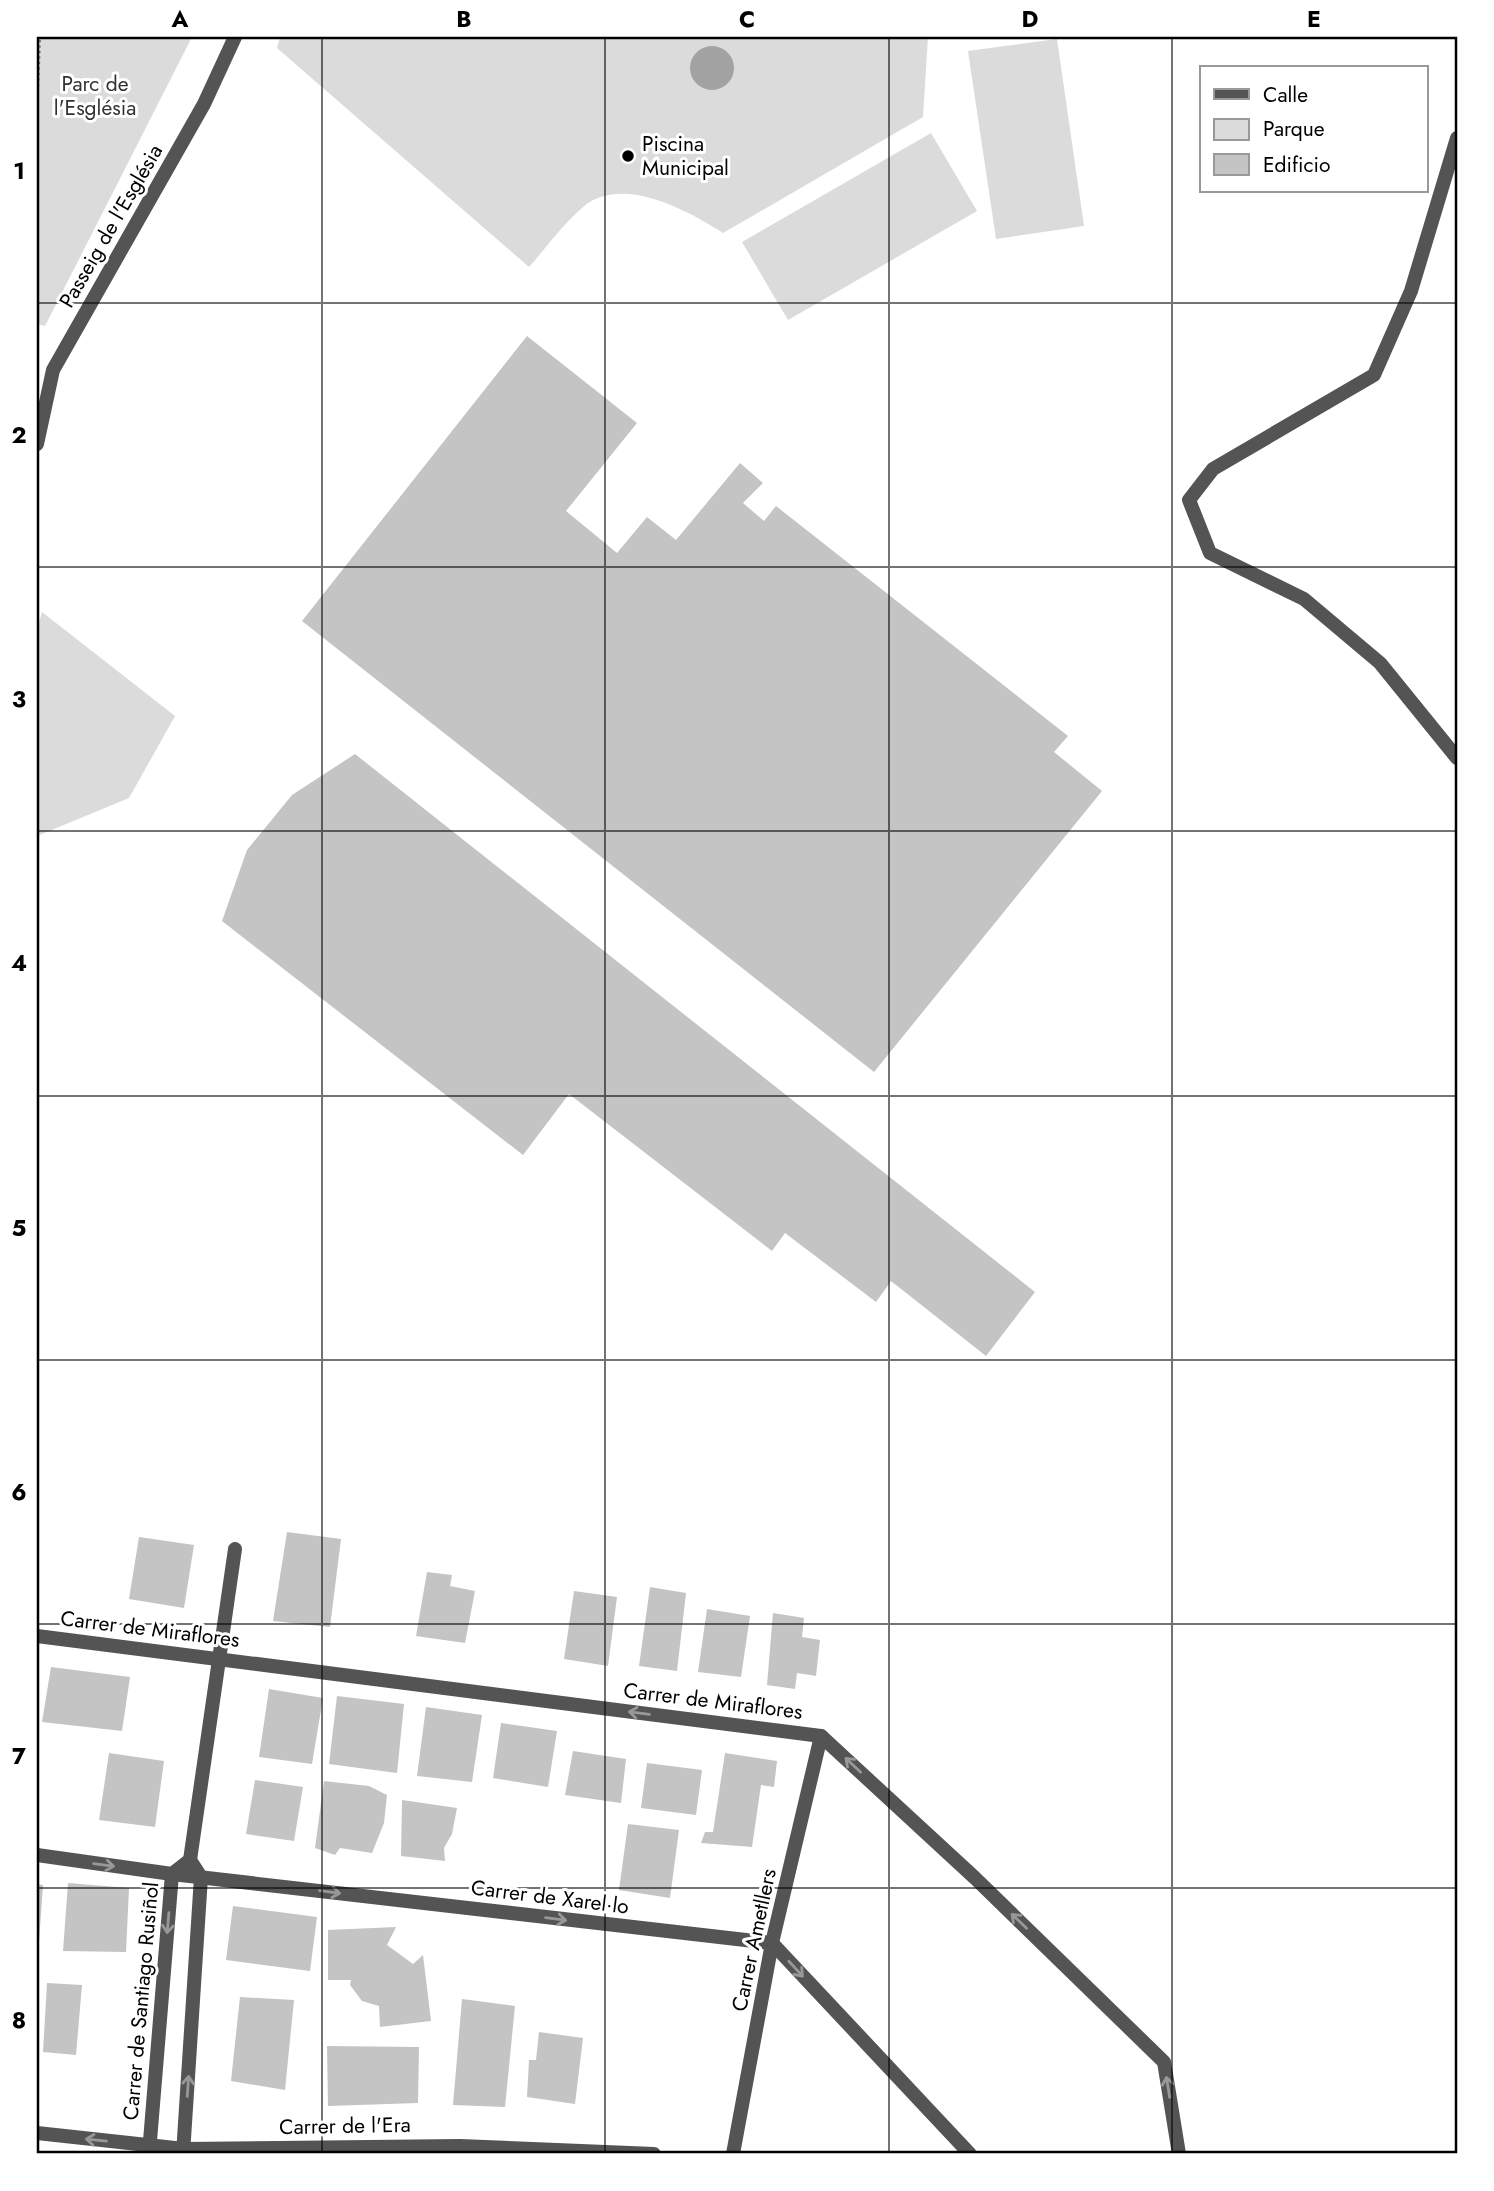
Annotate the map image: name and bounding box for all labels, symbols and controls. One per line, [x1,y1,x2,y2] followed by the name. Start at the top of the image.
[171,2,189,36] text: A
[456,2,472,36] text: B
[739,2,755,36] text: C
[1022,2,1039,36] text: D
[1307,2,1321,36] text: E
[1200,66,1428,192] legend
[54,69,136,123] park label: Parc de l'Església
[1263,80,1308,110] text: Calle
[1263,114,1325,144] text: Parque
[642,129,729,183] place label: Piscina Municipal
[52,139,170,313] street label: Passeig de l'Església
[620,148,636,164] marker: Piscina Municipal
[1263,150,1330,180] text: Edificio
[13,154,25,188] text: 1
[11,418,27,452] text: 2
[12,682,26,716] text: 3
[11,946,27,980] text: 4
[12,1211,26,1245] text: 5
[11,1475,27,1509] text: 6
[59,1603,241,1655] street label: Carrer de Miraflores
[622,1675,804,1727] street label: Carrer de Miraflores
[628,1706,650,1719] one-way arrow
[12,1739,26,1773] text: 7
[844,1757,862,1773] one-way arrow
[92,1858,115,1871] one-way arrow
[724,1866,784,2014] street label: Carrer Ametllers
[469,1872,631,1922] street label: Carrer de Xarel·lo
[116,1881,166,2121] street label: Carrer de Santiago Rusiñol
[318,1885,341,1898] one-way arrow
[161,1911,174,1934] one-way arrow
[544,1912,567,1925] one-way arrow
[1011,1912,1028,1929] one-way arrow
[787,1960,804,1977] one-way arrow
[12,2003,26,2037] text: 8
[181,2075,194,2098] one-way arrow
[1161,2076,1174,2099] one-way arrow
[279,2110,411,2142] street label: Carrer de l'Era
[85,2133,108,2146] one-way arrow

